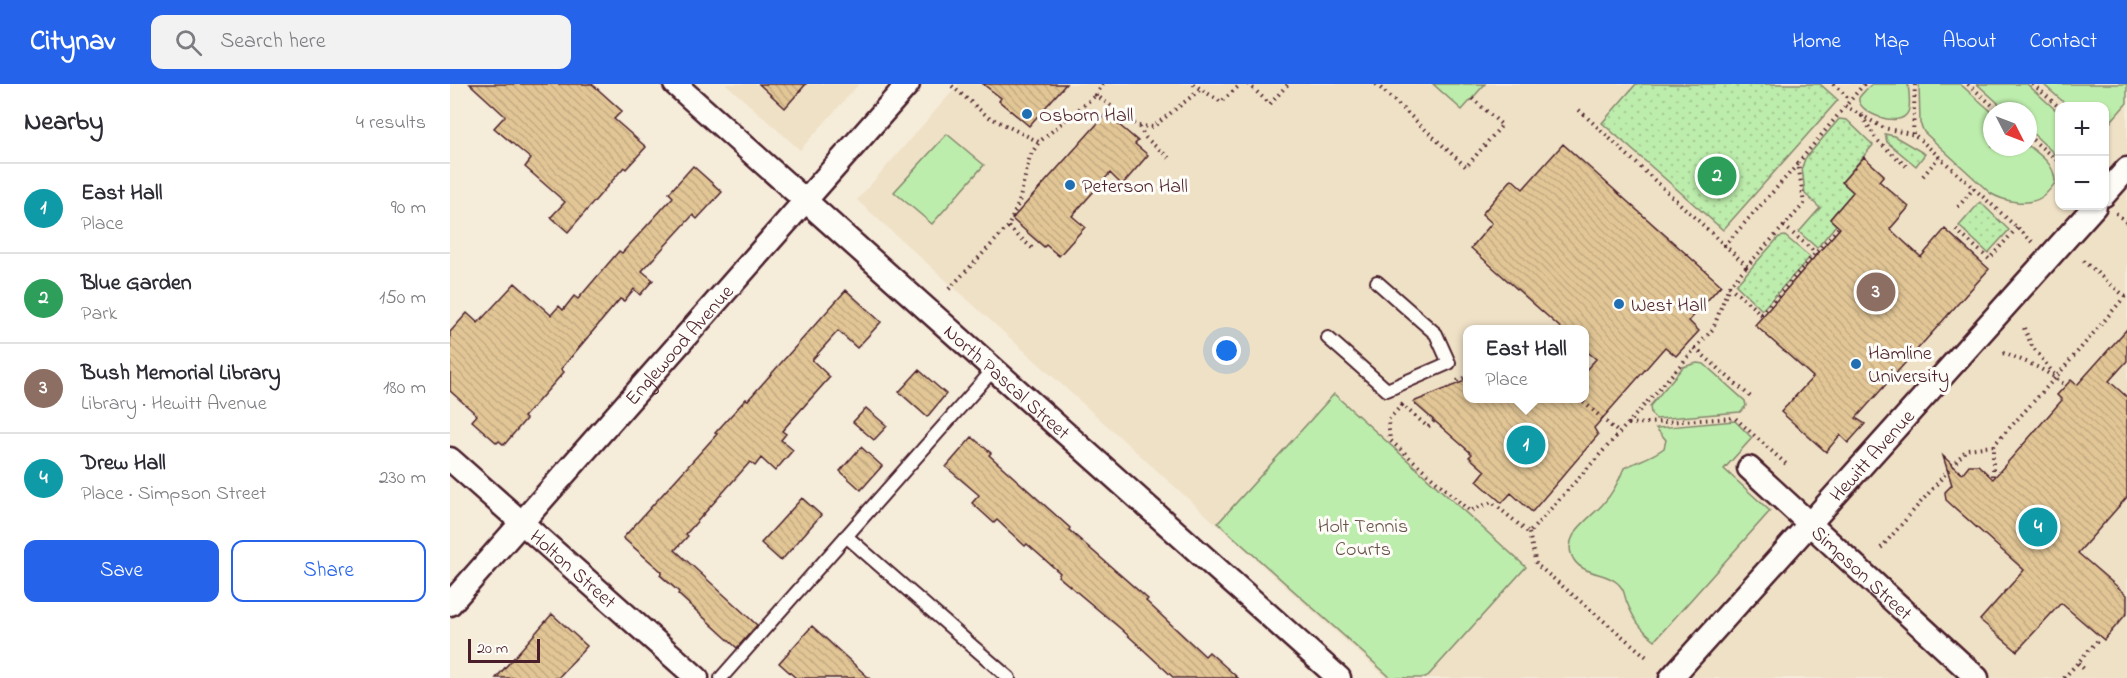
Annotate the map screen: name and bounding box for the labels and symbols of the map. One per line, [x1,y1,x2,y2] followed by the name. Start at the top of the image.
[1039,102,1133,131] place label: Osborn Hall
[1983,102,2037,156] north arrow
[1020,107,1034,121] marker: Osborn Hall
[1698,154,1736,199] pin: 2
[1082,173,1188,202] place label: Peterson Hall
[1063,178,1077,192] marker: Peterson Hall
[1856,270,1896,314] pin: 3
[619,279,742,413] street label: Englewood Avenue
[1631,292,1707,321] place label: West Hall
[1612,297,1626,311] marker: West Hall
[936,319,1076,448] street label: North Pascal Street
[1212,336,1241,365] your location
[1868,340,1949,392] place label: Hamline University
[1849,357,1863,371] marker: Hamline University
[1824,404,1923,509] street label: Hewitt Avenue
[1506,422,1546,468] pin: 1
[2018,504,2058,550] pin: 4
[1318,513,1408,565] park label: Holt Tennis Courts
[1803,520,1918,629] street label: Simpson Street
[522,524,622,617] street label: Holton Street
[468,636,540,664] scale bar

